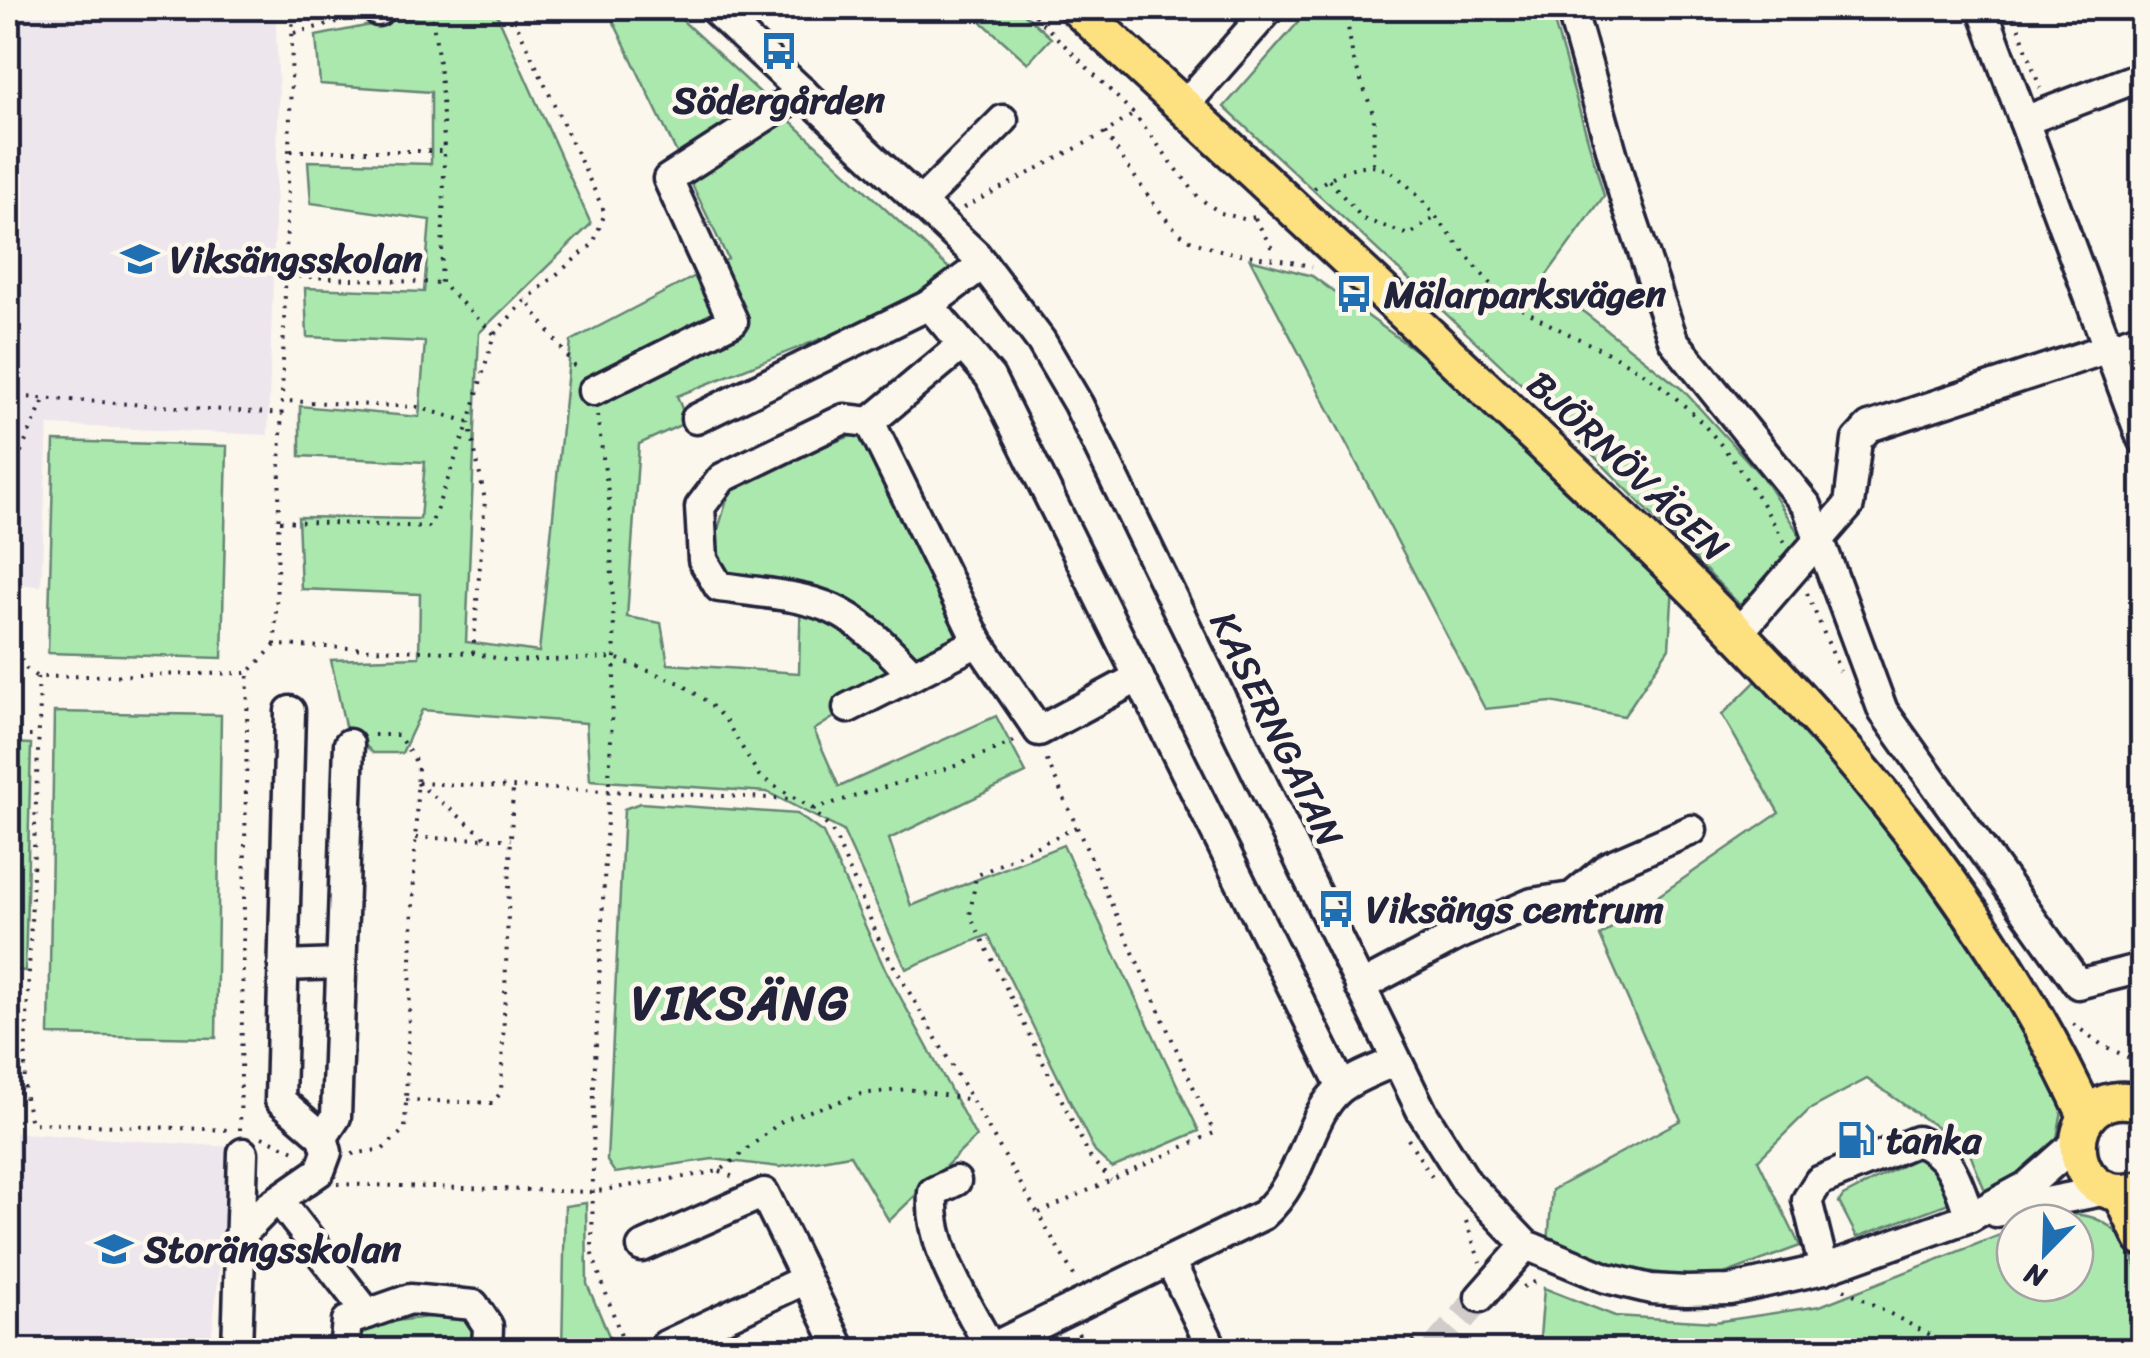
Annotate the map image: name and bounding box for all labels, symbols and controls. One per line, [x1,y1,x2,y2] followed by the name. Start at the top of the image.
[758,30,800,72] bus stop icon: Södergården
[672,67,886,134] place label: Södergården
[170,226,423,293] place label: Viksängsskolan
[119,238,161,280] school or university icon: Viksängsskolan
[1383,261,1667,328] place label: Mälarparksvägen
[1333,273,1375,315] bus stop icon: Mälarparksvägen
[1510,354,1745,579] street label: BJÖRNÖVÄGEN
[1190,600,1363,859] street label: KASERNGATAN
[1366,876,1664,943] place label: Viksängs centrum
[1315,888,1357,930] bus stop icon: Viksängs centrum
[631,960,851,1045] district label: VIKSÄNG
[1886,1107,1982,1174] place label: tanka
[1835,1119,1877,1161] fuel station icon: tanka
[1995,1203,2095,1303] north arrow
[143,1216,402,1283] place label: Storängsskolan
[93,1228,135,1270] school or university icon: Storängsskolan
[2016,1249,2055,1302] text: N

